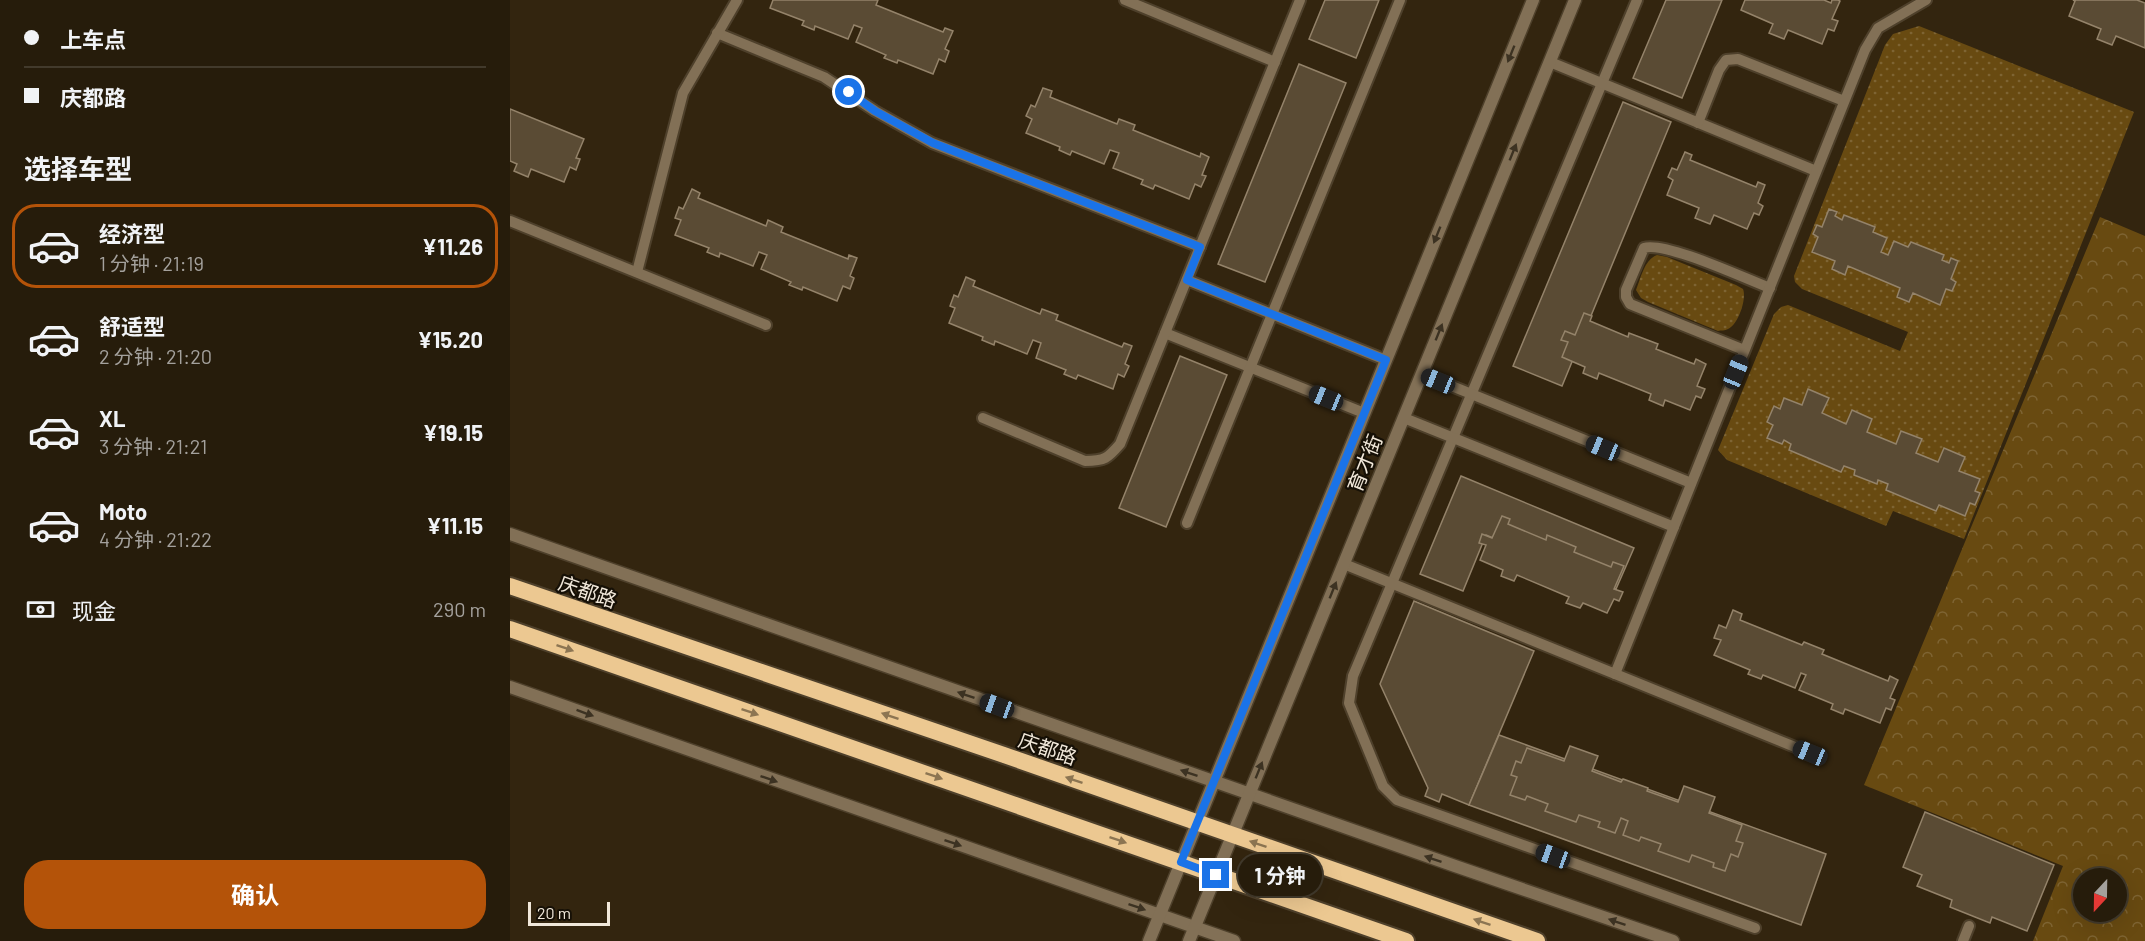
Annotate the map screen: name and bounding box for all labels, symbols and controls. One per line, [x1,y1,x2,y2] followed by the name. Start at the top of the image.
[60,26,126,52] text: 上车点
[1506,45,1515,63] one-way arrow
[835,78,862,105] route start
[60,84,126,110] text: 庆都路
[1508,142,1518,160] one-way arrow
[24,152,132,184] text: 选择车型
[27,219,81,273] icon: car
[99,220,165,246] text: 经济型
[1432,226,1442,244] one-way arrow
[422,233,483,259] text: ¥11.26
[99,251,204,275] text: 1 分钟 · 21:19
[27,312,81,366] icon: car
[99,313,165,339] text: 舒适型
[1435,323,1444,341] one-way arrow
[417,326,483,352] text: ¥15.20
[99,344,212,368] text: 2 分钟 · 21:20
[1721,352,1751,392] car
[1418,366,1458,396] car
[1306,383,1346,413] car
[27,405,81,459] icon: car
[99,405,125,431] text: XL
[423,419,483,445] text: ¥19.15
[1342,431,1386,495] street label: 育才街
[1583,433,1623,463] car
[99,434,207,458] text: 3 分钟 · 21:21
[27,498,81,552] icon: car
[99,498,147,524] text: Moto
[427,512,483,538] text: ¥11.15
[99,527,212,551] text: 4 分钟 · 21:22
[556,570,620,612] street label: 庆都路
[1329,581,1338,599] one-way arrow
[24,593,57,626] icon: cash
[72,597,116,623] text: 现金
[433,597,486,621] text: 290 m
[556,644,574,654] one-way arrow
[957,689,975,699] one-way arrow
[977,691,1017,721] car
[741,708,759,718] one-way arrow
[576,709,594,719] one-way arrow
[881,711,899,721] one-way arrow
[1016,727,1080,769] street label: 庆都路
[1790,738,1830,768] car
[1254,761,1264,779] one-way arrow
[1180,768,1198,778] one-way arrow
[925,772,943,782] one-way arrow
[760,774,778,784] one-way arrow
[1065,774,1083,784] one-way arrow
[1109,836,1127,846] one-way arrow
[944,838,962,848] one-way arrow
[1249,838,1267,848] one-way arrow
[1533,841,1573,871] car
[1424,853,1442,863] one-way arrow
[1237,854,1321,896] callout: 1 分钟
[24,860,486,929] button: 确认
[1202,861,1229,888] route end
[1254,863,1306,887] text: 1 分钟
[2073,868,2127,922] north arrow
[2073,868,2127,922] map controls
[528,899,610,926] scale bar
[537,903,571,922] text: 20 m
[1128,903,1146,913] one-way arrow
[1473,916,1491,926] one-way arrow
[1608,917,1626,926] one-way arrow

